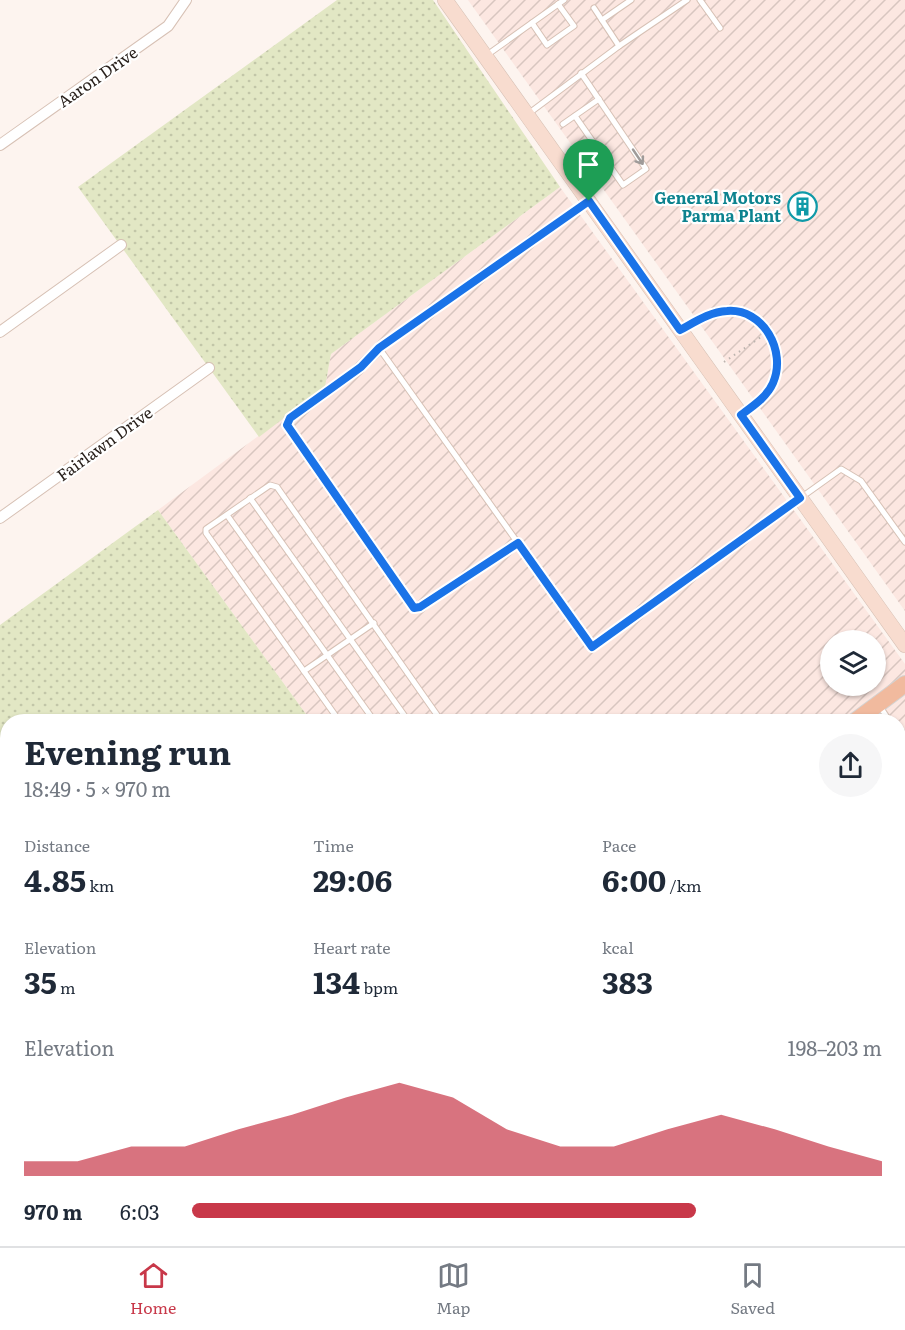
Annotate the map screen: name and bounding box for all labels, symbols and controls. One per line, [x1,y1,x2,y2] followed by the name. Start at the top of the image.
[52,40,142,112] street label: Aaron Drive
[563,139,614,201] pin
[572,148,605,181] icon: arrive
[632,148,644,165] one-way arrow
[654,185,781,227] place label: General Motors Parma Plant
[786,190,818,222] building icon: General Motors Parma Plant
[51,400,157,486] street label: Fairlawn Drive
[820,630,886,696] map controls
[820,630,886,696] button: layers
[24,726,231,775] text: Evening run
[819,734,882,797] button: share
[24,773,171,803] text: 18:49 · 5 × 970 m
[24,833,90,857] text: Distance
[313,833,354,857] text: Time
[602,833,636,857] text: Pace
[24,857,86,901] text: 4.85
[313,857,392,901] text: 29:06
[602,857,666,901] text: 6:00
[86,873,114,897] text: km
[666,873,702,897] text: /km
[24,935,96,959] text: Elevation
[313,935,391,959] text: Heart rate
[602,935,634,959] text: kcal
[24,959,57,1003] text: 35
[313,959,360,1003] text: 134
[602,959,653,1003] text: 383
[57,975,76,999] text: m
[360,975,398,999] text: bpm
[24,1032,114,1062] text: Elevation
[788,1032,882,1062] text: 198–203 m
[24,1196,82,1226] text: 970 m
[120,1196,160,1226] text: 6:03
[130,1259,176,1319] tab: Home
[436,1259,470,1319] tab: Map
[730,1259,775,1319] tab: Saved

